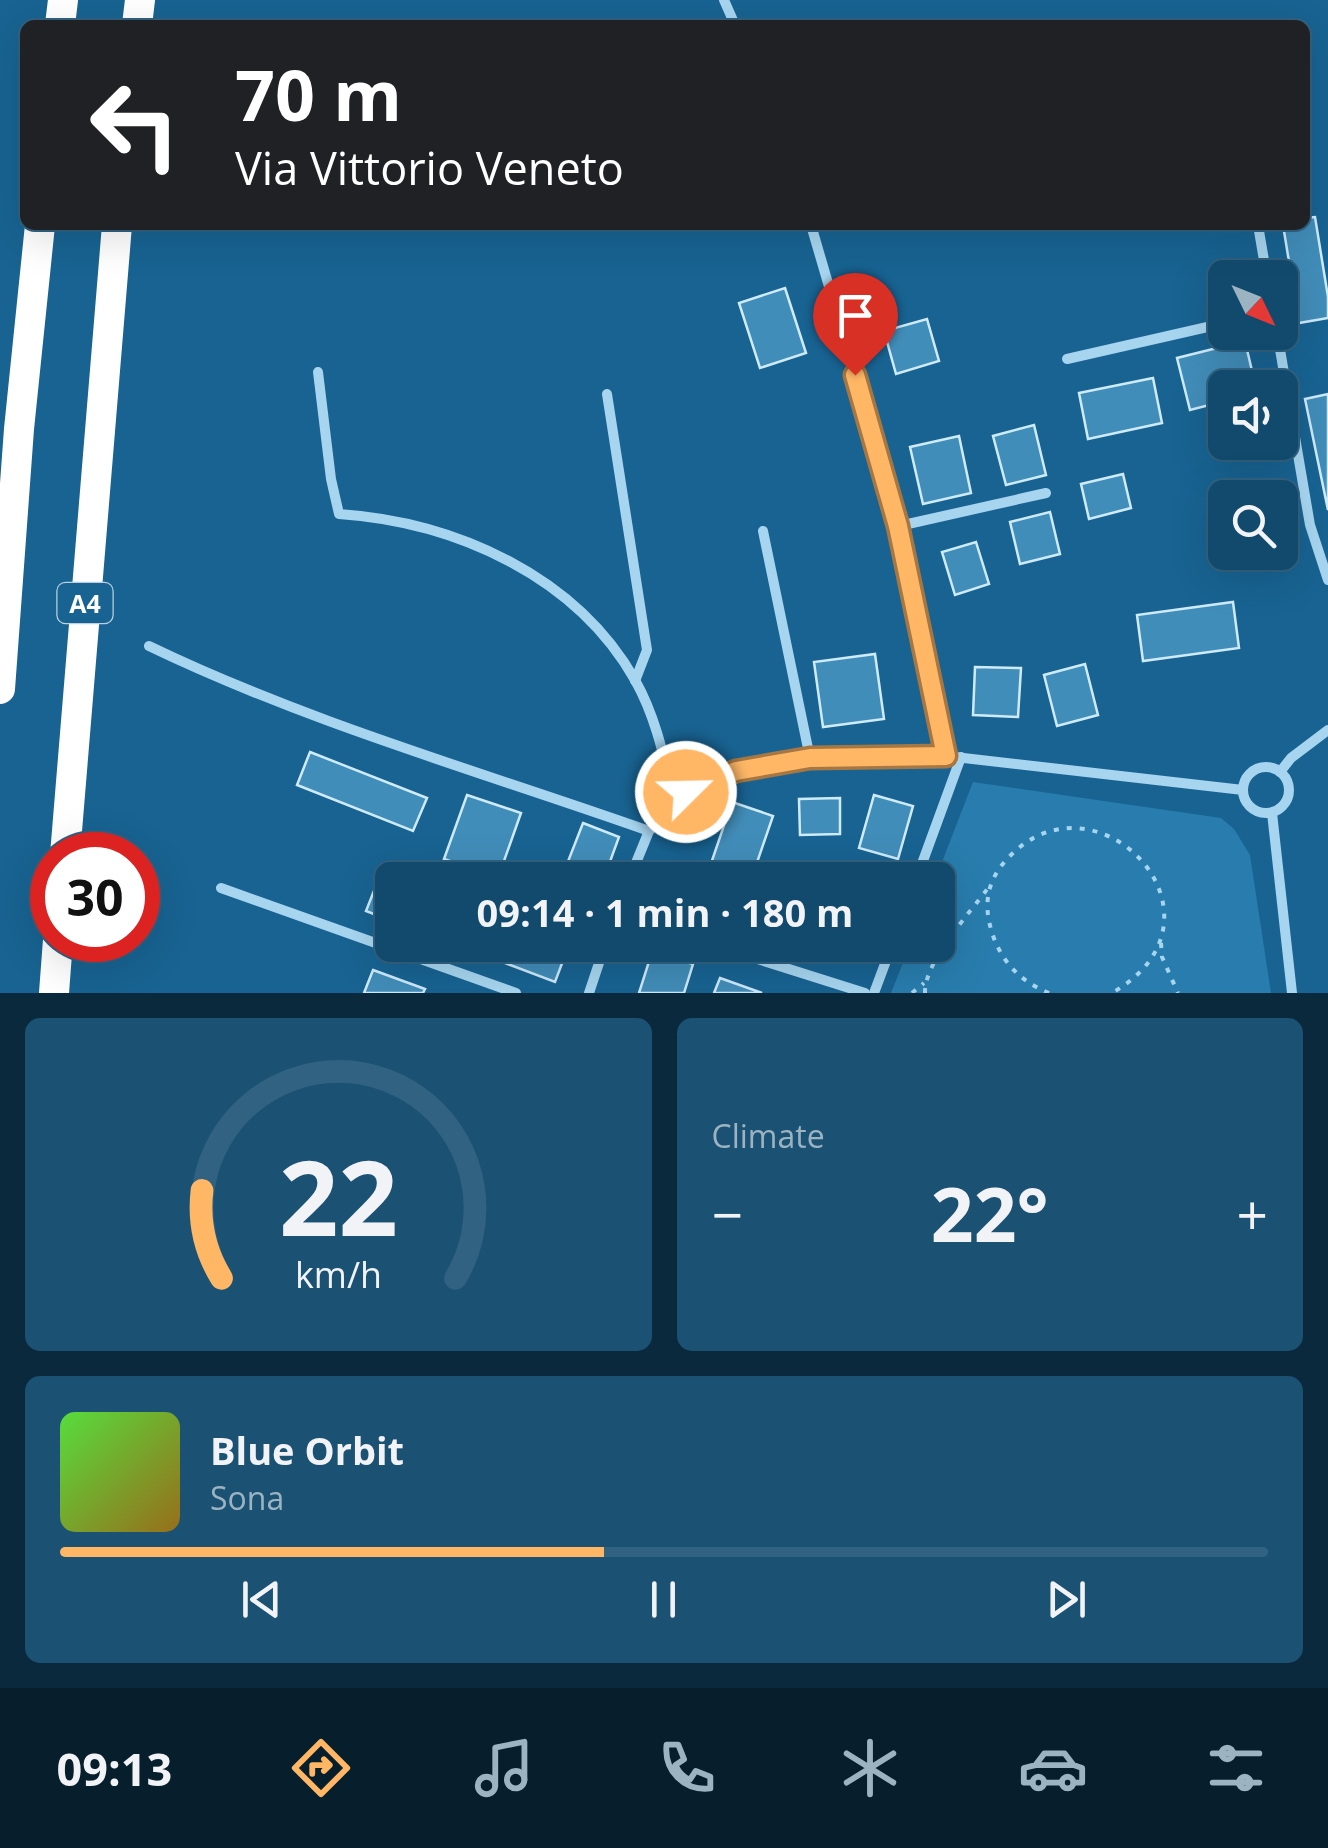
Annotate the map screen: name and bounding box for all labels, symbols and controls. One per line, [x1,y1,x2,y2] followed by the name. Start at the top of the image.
[235,46,402,142] text: 70 m
[70,60,200,190] icon: left
[235,137,624,198] text: Via Vittorio Veneto
[1208,260,1298,350] north arrow
[1208,260,1298,570] map controls
[813,273,898,376] pin
[828,288,883,343] icon: arrive
[1208,370,1298,460] button: sound
[1208,480,1298,570] button: search
[58,583,112,623] road number: A4
[634,740,738,844] position arrow
[30,832,160,962] speed limit sign: 30
[477,886,853,938] text: 09:14 · 1 min · 180 m
[712,1114,825,1157] text: Climate
[279,1125,398,1266] text: 22
[931,1162,1049,1264] text: 22°
[712,1176,743,1251] text: −
[1237,1176,1268,1251] text: +
[295,1250,382,1298] text: km/h
[210,1424,404,1476] text: Blue Orbit
[210,1476,284,1519] text: Sona
[234,1572,289,1627] icon: previous
[636,1572,691,1627] icon: pause
[1039,1572,1094,1627] icon: next
[286,1733,356,1803] icon: directions
[469,1733,539,1803] icon: music
[652,1733,722,1803] icon: phone
[835,1733,905,1803] icon: climate
[1018,1733,1088,1803] icon: car
[1201,1733,1271,1803] icon: filters
[57,1738,172,1799] text: 09:13

